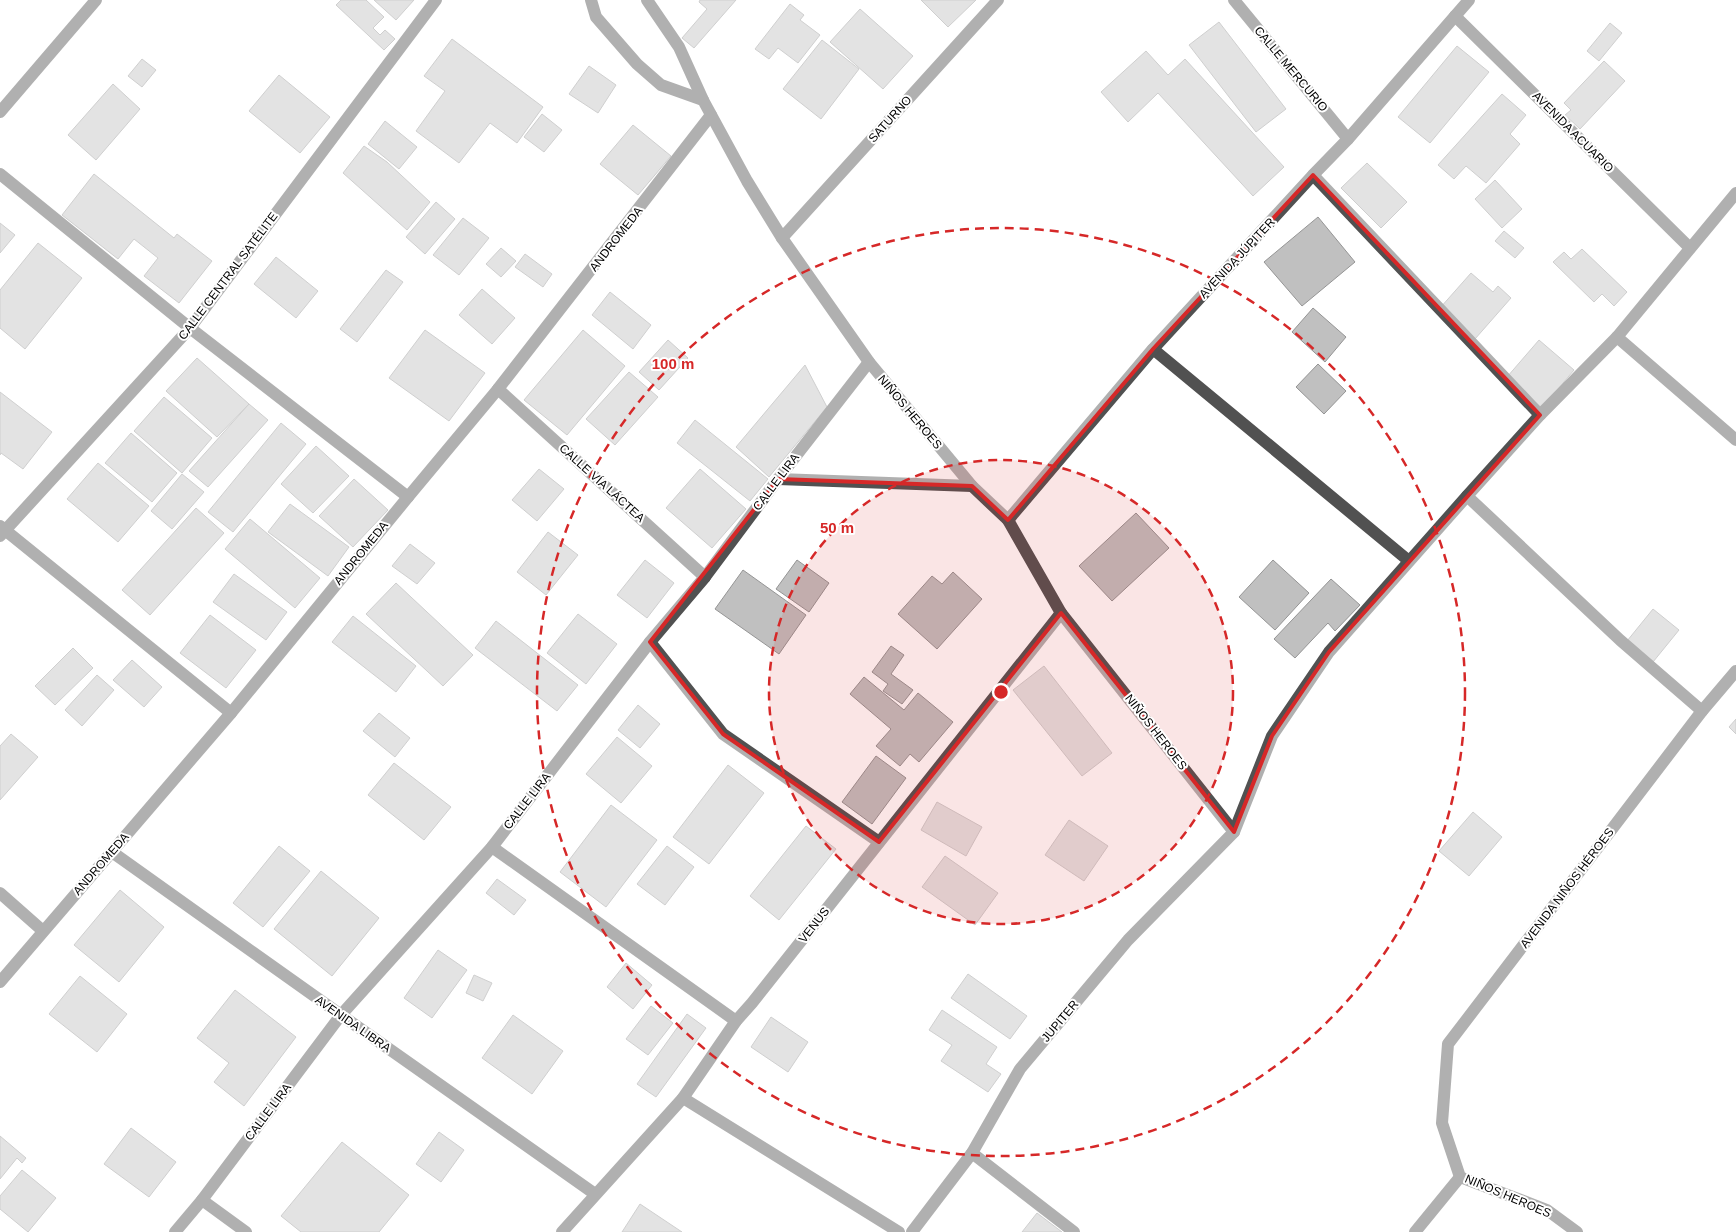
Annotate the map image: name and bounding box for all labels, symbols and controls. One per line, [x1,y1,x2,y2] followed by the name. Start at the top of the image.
[1251,24,1331,114] street label: CALLE MERCURIO
[1530,89,1616,175] street label: AVENIDA ACUARIO
[865,93,915,145] street label: SATURNO
[586,204,646,274] street label: ANDROMEDA
[175,209,281,343] street label: CALLE CENTRAL SATÉLITE
[1196,214,1278,301] street label: AVENIDA JÚPITER
[652,355,694,372] text: 100 m
[875,372,945,452] street label: NIÑOS HEROES
[556,440,648,525] street label: CALLE VÍA LÁCTEA
[750,451,802,513] street label: CALLE LIRA
[331,518,391,588] street label: ANDROMEDA
[820,519,854,536] text: 50 m
[992,683,1010,701] centre of rings
[1122,691,1190,773] street label: NIÑOS HEROES
[501,770,553,832] street label: CALLE LIRA
[1517,825,1617,951] street label: AVENIDA NIÑOS HÉROES
[70,830,132,898] street label: ANDROMEDA
[796,904,832,946] street label: VENUS
[312,993,394,1055] street label: AVENIDA LIBRA
[1039,997,1082,1045] street label: JUPITER
[242,1081,294,1143] street label: CALLE LIRA
[1463,1172,1553,1220] street label: NIÑOS HEROES

